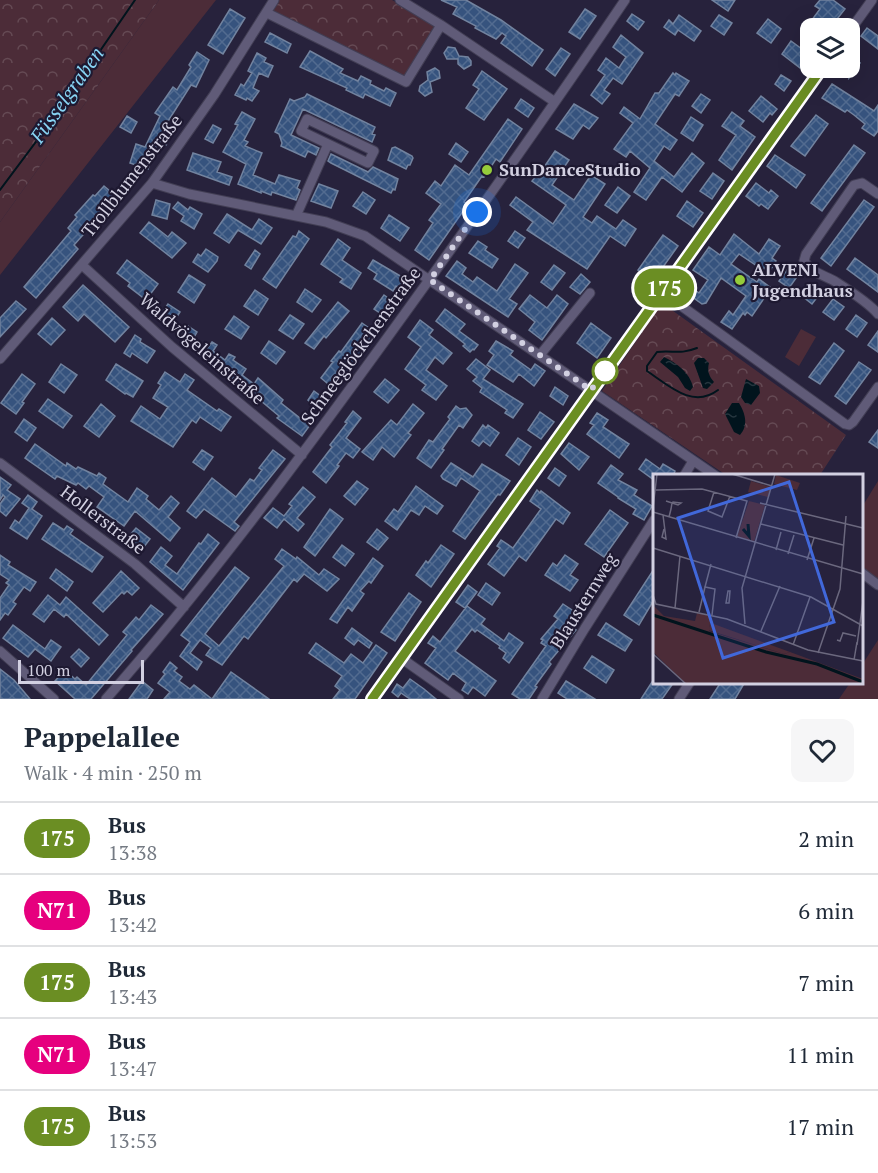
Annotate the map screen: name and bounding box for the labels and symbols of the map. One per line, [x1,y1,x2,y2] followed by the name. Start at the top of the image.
[23,41,110,149] water label: Füsselgraben
[76,109,187,242] street label: Trollblumenstraße
[499,157,641,181] place label: SunDanceStudio
[480,163,494,177] marker: SunDanceStudio
[462,197,492,227] your location
[752,257,853,302] place label: ALVENI Jugendhaus
[295,262,426,429] street label: Schneeglöckchenstraße
[630,268,698,308] line badge: 175
[733,273,747,287] marker: ALVENI Jugendhaus
[135,287,271,409] street label: Waldvögeleinstraße
[592,358,618,384] unlabelled marker
[653,474,863,684] inset map
[56,479,151,559] street label: Hollerstraße
[544,548,622,653] street label: Blausternweg
[18,657,144,684] scale bar

